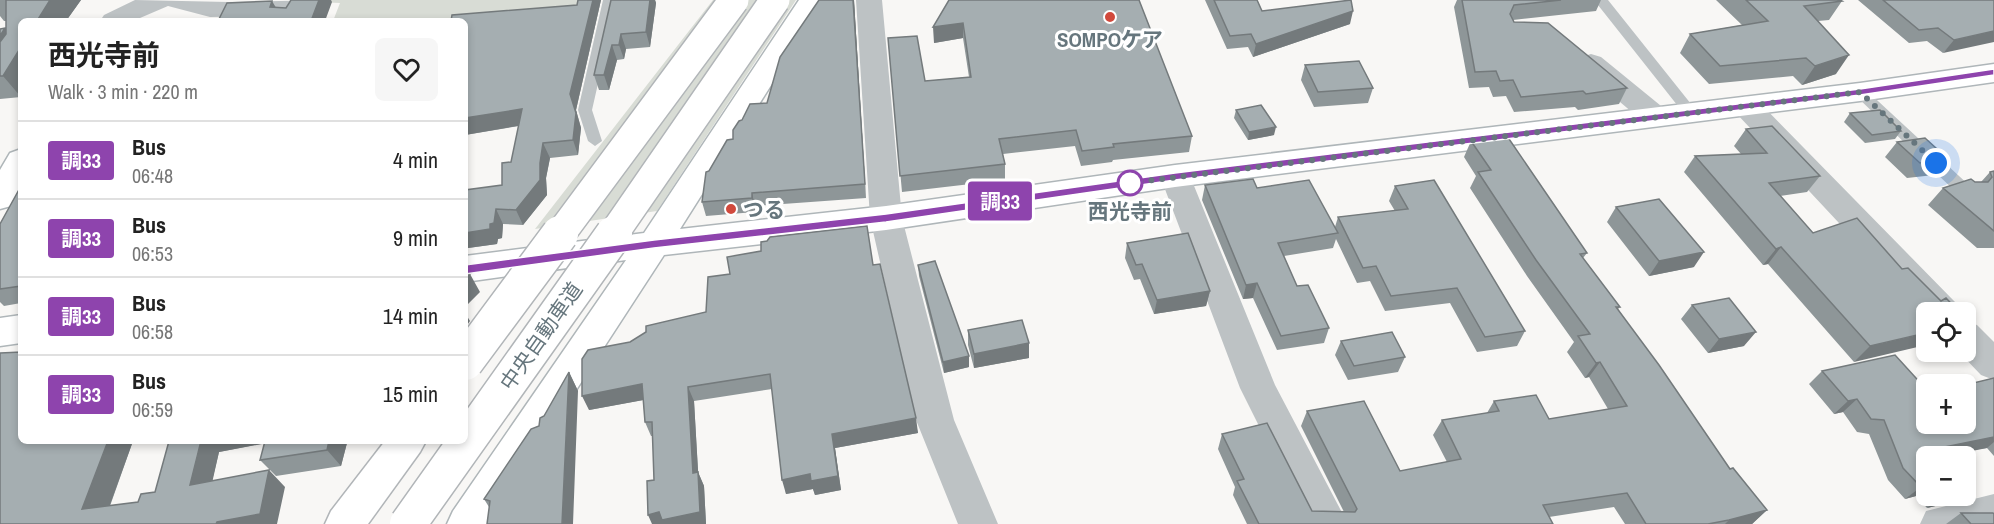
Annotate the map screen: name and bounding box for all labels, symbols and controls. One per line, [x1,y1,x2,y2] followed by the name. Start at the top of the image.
[1103,10,1117,24] marker: SOMPOケア
[1057,25,1163,54] place label: SOMPOケア
[48,36,160,74] text: 西光寺前
[375,38,438,101] button: heart
[48,78,198,105] text: Walk · 3 min · 220 m
[132,132,166,162] text: Bus
[393,145,438,175] text: 4 min
[61,146,101,175] text: 調33
[1921,148,1951,178] your location
[132,162,173,189] text: 06:48
[1117,170,1143,196] marker: 西光寺前
[966,182,1034,220] line badge: 調33
[980,187,1020,216] text: 調33
[743,195,785,224] place label: つる
[1088,197,1172,226] place label: 西光寺前
[724,202,738,216] marker: つる
[132,210,166,240] text: Bus
[393,223,438,253] text: 9 min
[61,224,101,253] text: 調33
[132,240,173,267] text: 06:53
[493,276,589,396] street label: 中央自動車道
[132,288,166,318] text: Bus
[383,301,438,331] text: 14 min
[61,302,101,331] text: 調33
[1916,302,1976,506] map controls
[1916,302,1976,362] button: locate
[132,318,173,345] text: 06:58
[132,366,166,396] text: Bus
[1916,374,1976,434] button: +
[383,379,438,409] text: 15 min
[61,380,101,409] text: 調33
[132,396,173,423] text: 06:59
[1916,446,1976,506] button: −

